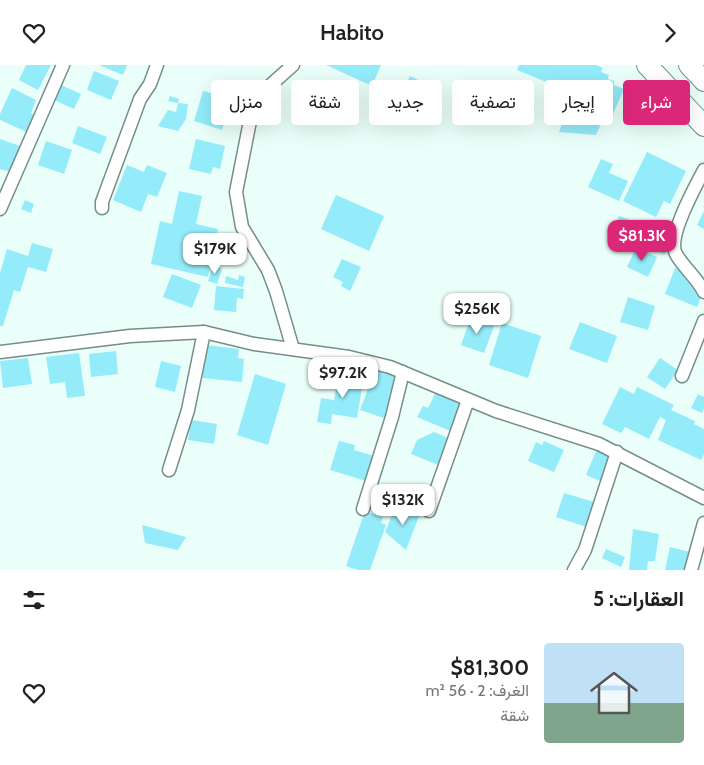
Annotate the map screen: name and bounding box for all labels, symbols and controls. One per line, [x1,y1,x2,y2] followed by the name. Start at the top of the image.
[20,19,48,47] icon: heart
[320,19,384,46] text: Habito
[656,19,684,47] icon: forward
[211,80,281,125] chip: منزل
[291,80,359,125] chip: شقة
[369,80,442,125] chip: جديد
[452,80,534,125] chip: تصفية
[544,80,613,125] chip: إيجار
[623,80,690,125] chip: شراء
[601,219,683,262] pin: $81.3K
[618,226,666,245] text: $81.3K
[180,233,250,275] pin: $179K
[194,239,236,258] text: $179K
[442,293,512,335] pin: $256K
[454,299,500,318] text: $256K
[302,357,384,399] pin: $97.2K
[319,363,367,382] text: $97.2K
[368,483,438,526] pin: $132K
[382,490,424,509] text: $132K
[20,586,48,614] icon: filters
[593,586,684,611] text: العقارات: 5
[451,655,529,680] text: $81,300
[584,663,644,723] icon: home
[20,679,48,707] icon: heart
[426,681,529,700] text: الغرف: 2 · 56 m²
[500,706,529,725] text: شقة

